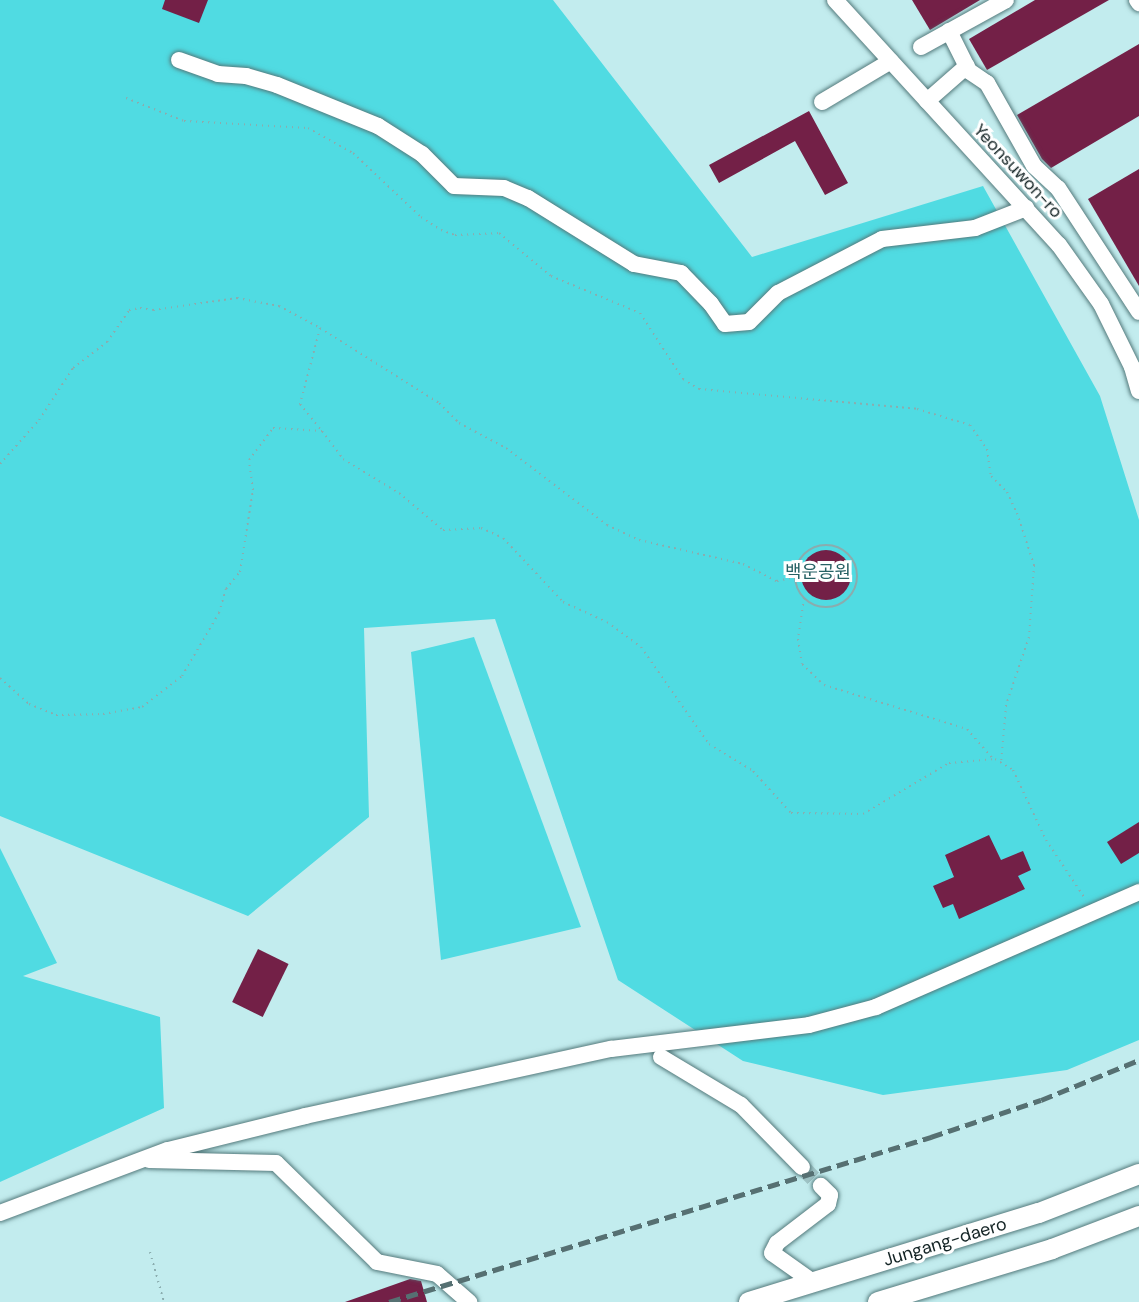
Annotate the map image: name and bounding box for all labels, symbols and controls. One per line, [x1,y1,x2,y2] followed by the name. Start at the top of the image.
[969,120,1067,222] street label: Yeonsuwon-ro
[785,561,851,583] park label: 백운공원
[881,1213,1009,1271] street label: Jungang-daero

